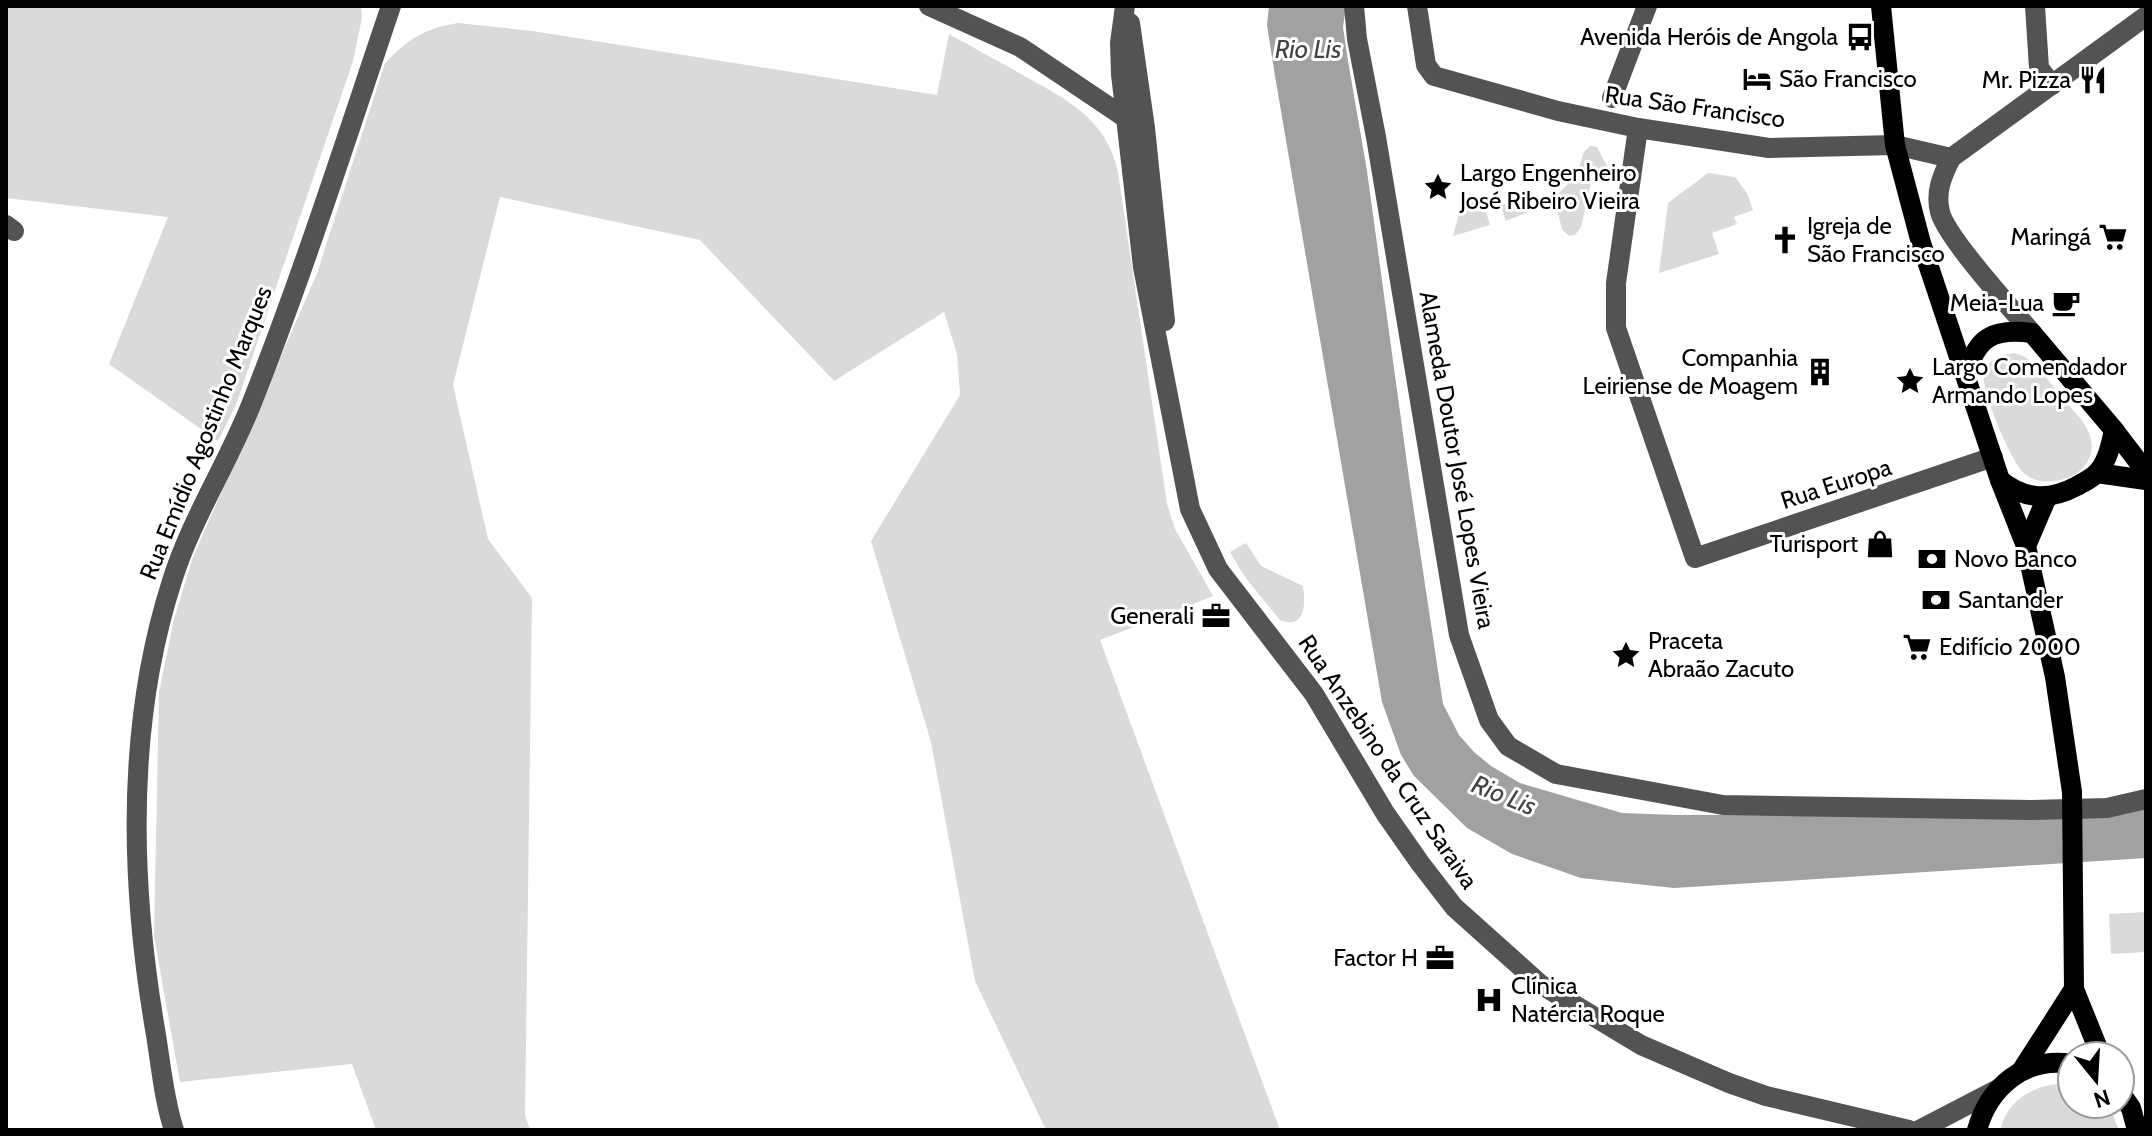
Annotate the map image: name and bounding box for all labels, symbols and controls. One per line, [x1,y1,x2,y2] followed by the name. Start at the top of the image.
[1580,22,1838,51] place label: Avenida Heróis de Angola
[1845,22,1875,52] bus stop icon: Avenida Heróis de Angola
[1275,33,1341,65] water label: Rio Lis
[1742,64,1772,94] hotel icon: São Francisco
[1779,64,1917,93] place label: São Francisco
[1982,65,2071,94] place label: Mr. Pizza
[2078,65,2108,95] restaurant icon: Mr. Pizza
[1603,80,1787,133] street label: Rua São Francisco
[1459,158,1640,215] place label: Largo Engenheiro José Ribeiro Vieira
[1423,172,1453,202] place icon: Largo Engenheiro José Ribeiro Vieira
[1807,211,1945,268] place label: Igreja de São Francisco
[2011,222,2091,251] place label: Maringá
[2098,222,2128,252] supermarket icon: Maringá
[1770,225,1800,255] church icon: Igreja de São Francisco
[133,282,278,584] street label: Rua Emídio Agostinho Marques
[1950,288,2044,317] place label: Meia-Lua
[2051,288,2081,318] cafe icon: Meia-Lua
[1413,289,1502,631] street label: Alameda Doutor José Lopes Vieira
[1583,343,1798,400] place label: Companhia Leiriense de Moagem
[1932,352,2127,409] place label: Largo Comendador Armando Lopes
[1805,357,1835,387] building icon: Companhia Leiriense de Moagem
[1895,366,1925,396] place icon: Largo Comendador Armando Lopes
[1777,452,1895,515] street label: Rua Europa
[1770,529,1858,558] place label: Turisport
[1865,529,1895,559] shop icon: Turisport
[1917,544,1947,574] bank icon: Novo Banco
[1954,544,2077,573] place label: Novo Banco
[1921,585,1951,615] bank icon: Santander
[1958,585,2063,614] place label: Santander
[1110,601,1194,630] place label: Generali
[1201,601,1231,631] office icon: Generali
[1648,626,1794,683] place label: Praceta Abraão Zacuto
[1292,629,1485,895] street label: Rua Anzebino da Cruz Saraiva
[1902,632,1932,662] supermarket icon: Edifício 2000
[1939,632,2081,661] place label: Edifício 2000
[1611,640,1641,670] place icon: Praceta Abraão Zacuto
[1467,768,1541,822] water label: Rio Lis
[1333,943,1418,972] place label: Factor H
[1425,943,1455,973] office icon: Factor H
[1511,971,1665,1028] place label: Clínica Natércia Roque
[1474,985,1504,1015] hospital icon: Clínica Natércia Roque
[2056,1040,2136,1120] north arrow
[2090,1083,2114,1114] text: N

